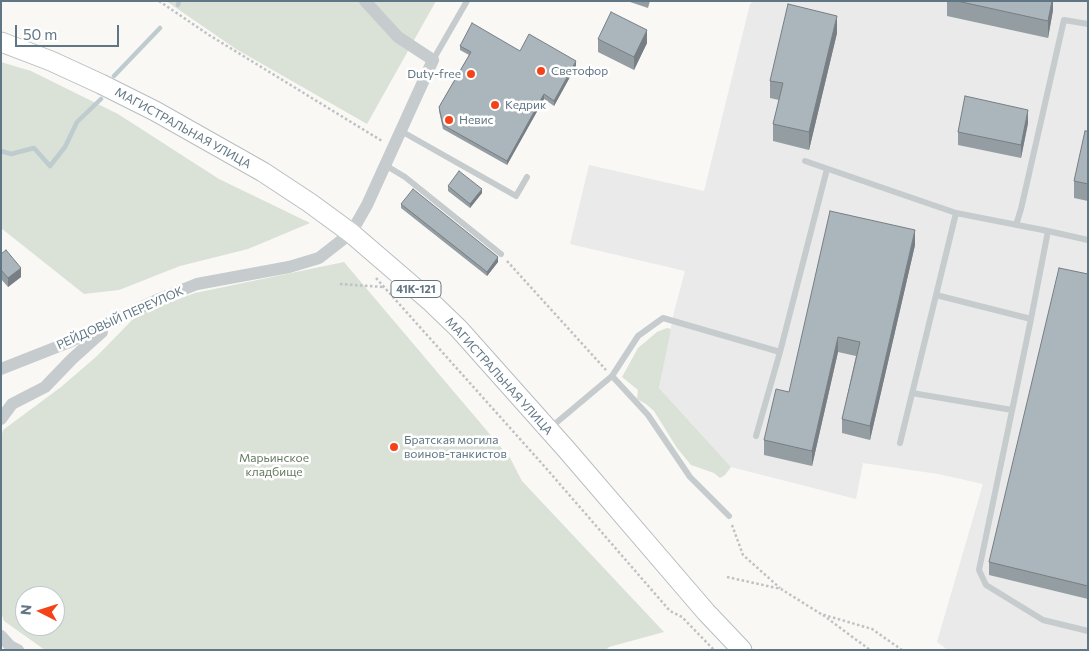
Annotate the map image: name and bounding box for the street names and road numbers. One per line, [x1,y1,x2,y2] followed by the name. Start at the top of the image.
[112,85,254,171] street label: МАГИСТРАЛЬНАЯ УЛИЦА
[391,280,441,298] road number: 41К-121
[54,284,186,352] street label: РЕЙДОВЫЙ ПЕРЕУЛОК
[442,314,556,438] street label: МАГИСТРАЛЬНАЯ УЛИЦА

